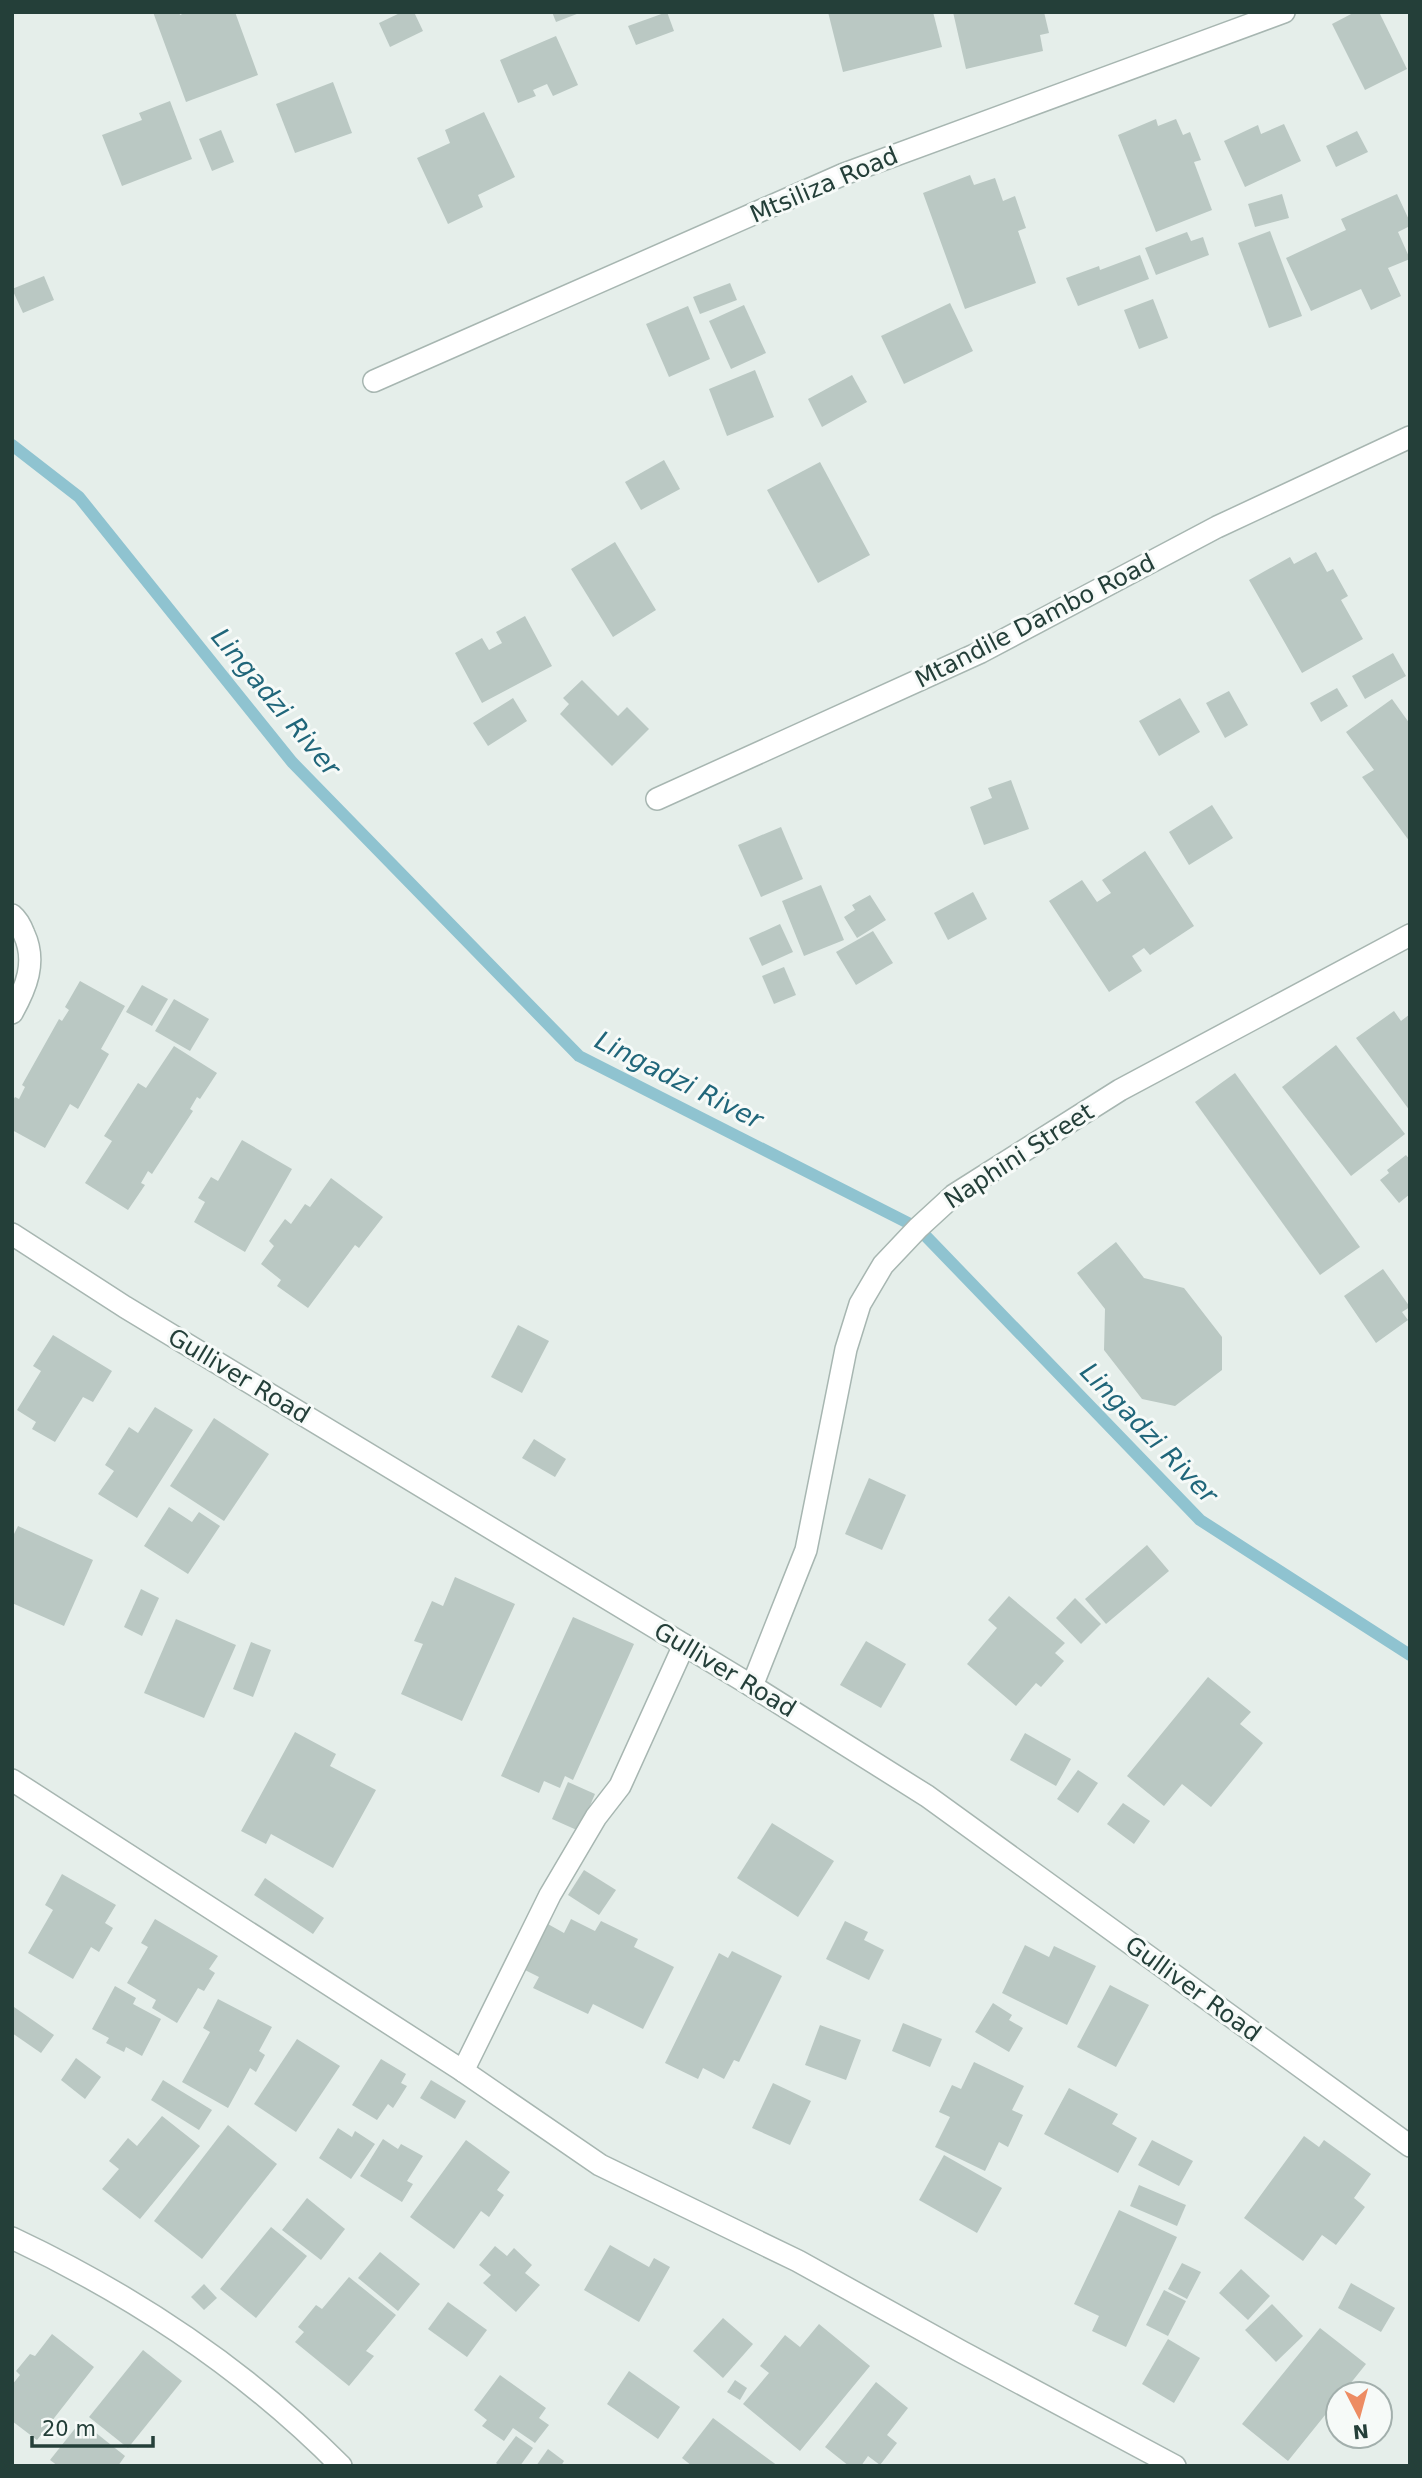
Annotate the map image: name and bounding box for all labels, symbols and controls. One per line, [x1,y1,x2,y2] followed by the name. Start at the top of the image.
[746,141,902,229] street label: Mtsiliza Road
[910,548,1160,694] street label: Mtandile Dambo Road
[205,622,348,784] water label: Lingadzi River
[590,1025,770,1136] water label: Lingadzi River
[939,1097,1099,1215] street label: Naphini Street
[163,1323,315,1429] street label: Gulliver Road
[1074,1357,1225,1511] water label: Lingadzi River
[649,1617,801,1723] street label: Gulliver Road
[1120,1931,1266,2047] street label: Gulliver Road
[1324,2380,1394,2450] north arrow
[32,2404,152,2448] scale bar
[42,2417,96,2441] text: 20 m
[1352,2420,1370,2444] text: N

